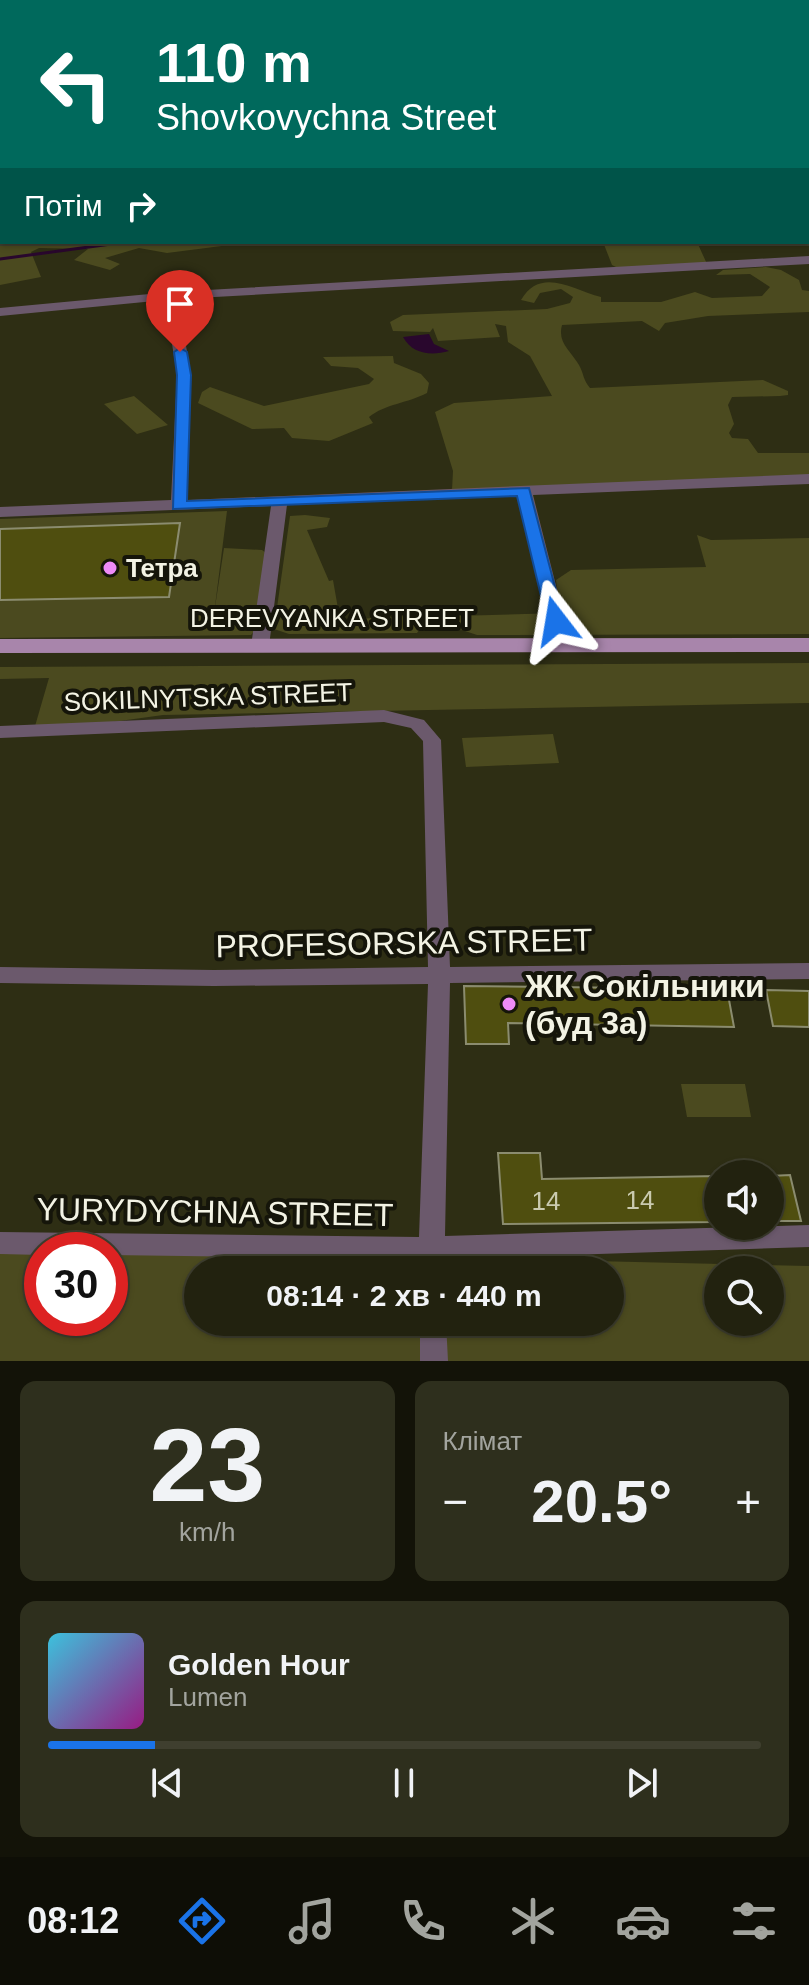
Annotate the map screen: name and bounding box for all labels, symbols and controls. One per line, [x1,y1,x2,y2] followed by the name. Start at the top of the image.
[156,31,312,94] text: 110 m
[24,32,128,136] icon: left
[156,97,496,138] text: Shovkovychna Street
[119,184,163,228] icon: right
[24,189,103,222] text: Потім
[146,270,214,352] pin
[158,282,202,326] icon: arrive
[126,553,198,583] place label: Тетра
[101,559,119,577] marker: Тетра
[514,579,598,663] position arrow
[190,603,474,633] street label: DEREVYANKA STREET
[63,677,353,717] street label: SOKILNYTSKA STREET
[215,922,593,964] street label: PROFESORSKA STREET
[524,968,765,1041] place label: ЖК Сокільники (буд 3а)
[500,995,518,1013] marker: ЖК Сокільники (буд 3а)
[704,1160,784,1336] map controls
[704,1160,784,1240] button: sound
[626,1185,654,1215] house number: 14
[532,1186,560,1216] house number: 14
[36,1191,394,1233] street label: YURYDYCHNA STREET
[24,1232,128,1336] speed limit sign: 30
[704,1256,784,1336] button: search
[266,1279,542,1312] text: 08:14 · 2 хв · 440 m
[149,1407,265,1523] text: 23
[443,1426,522,1456] text: Клімат
[531,1468,672,1535] text: 20.5°
[443,1477,468,1526] text: −
[735,1477,761,1526] text: +
[179,1517,235,1547] text: km/h
[168,1648,350,1681] text: Golden Hour
[168,1682,248,1712] text: Lumen
[145,1761,189,1805] icon: previous
[382,1761,426,1805] icon: pause
[620,1761,664,1805] icon: next
[174,1893,230,1949] icon: directions
[284,1893,340,1949] icon: music
[395,1893,451,1949] icon: phone
[505,1893,561,1949] icon: climate
[615,1893,671,1949] icon: car
[726,1893,782,1949] icon: filters
[27,1900,119,1941] text: 08:12

